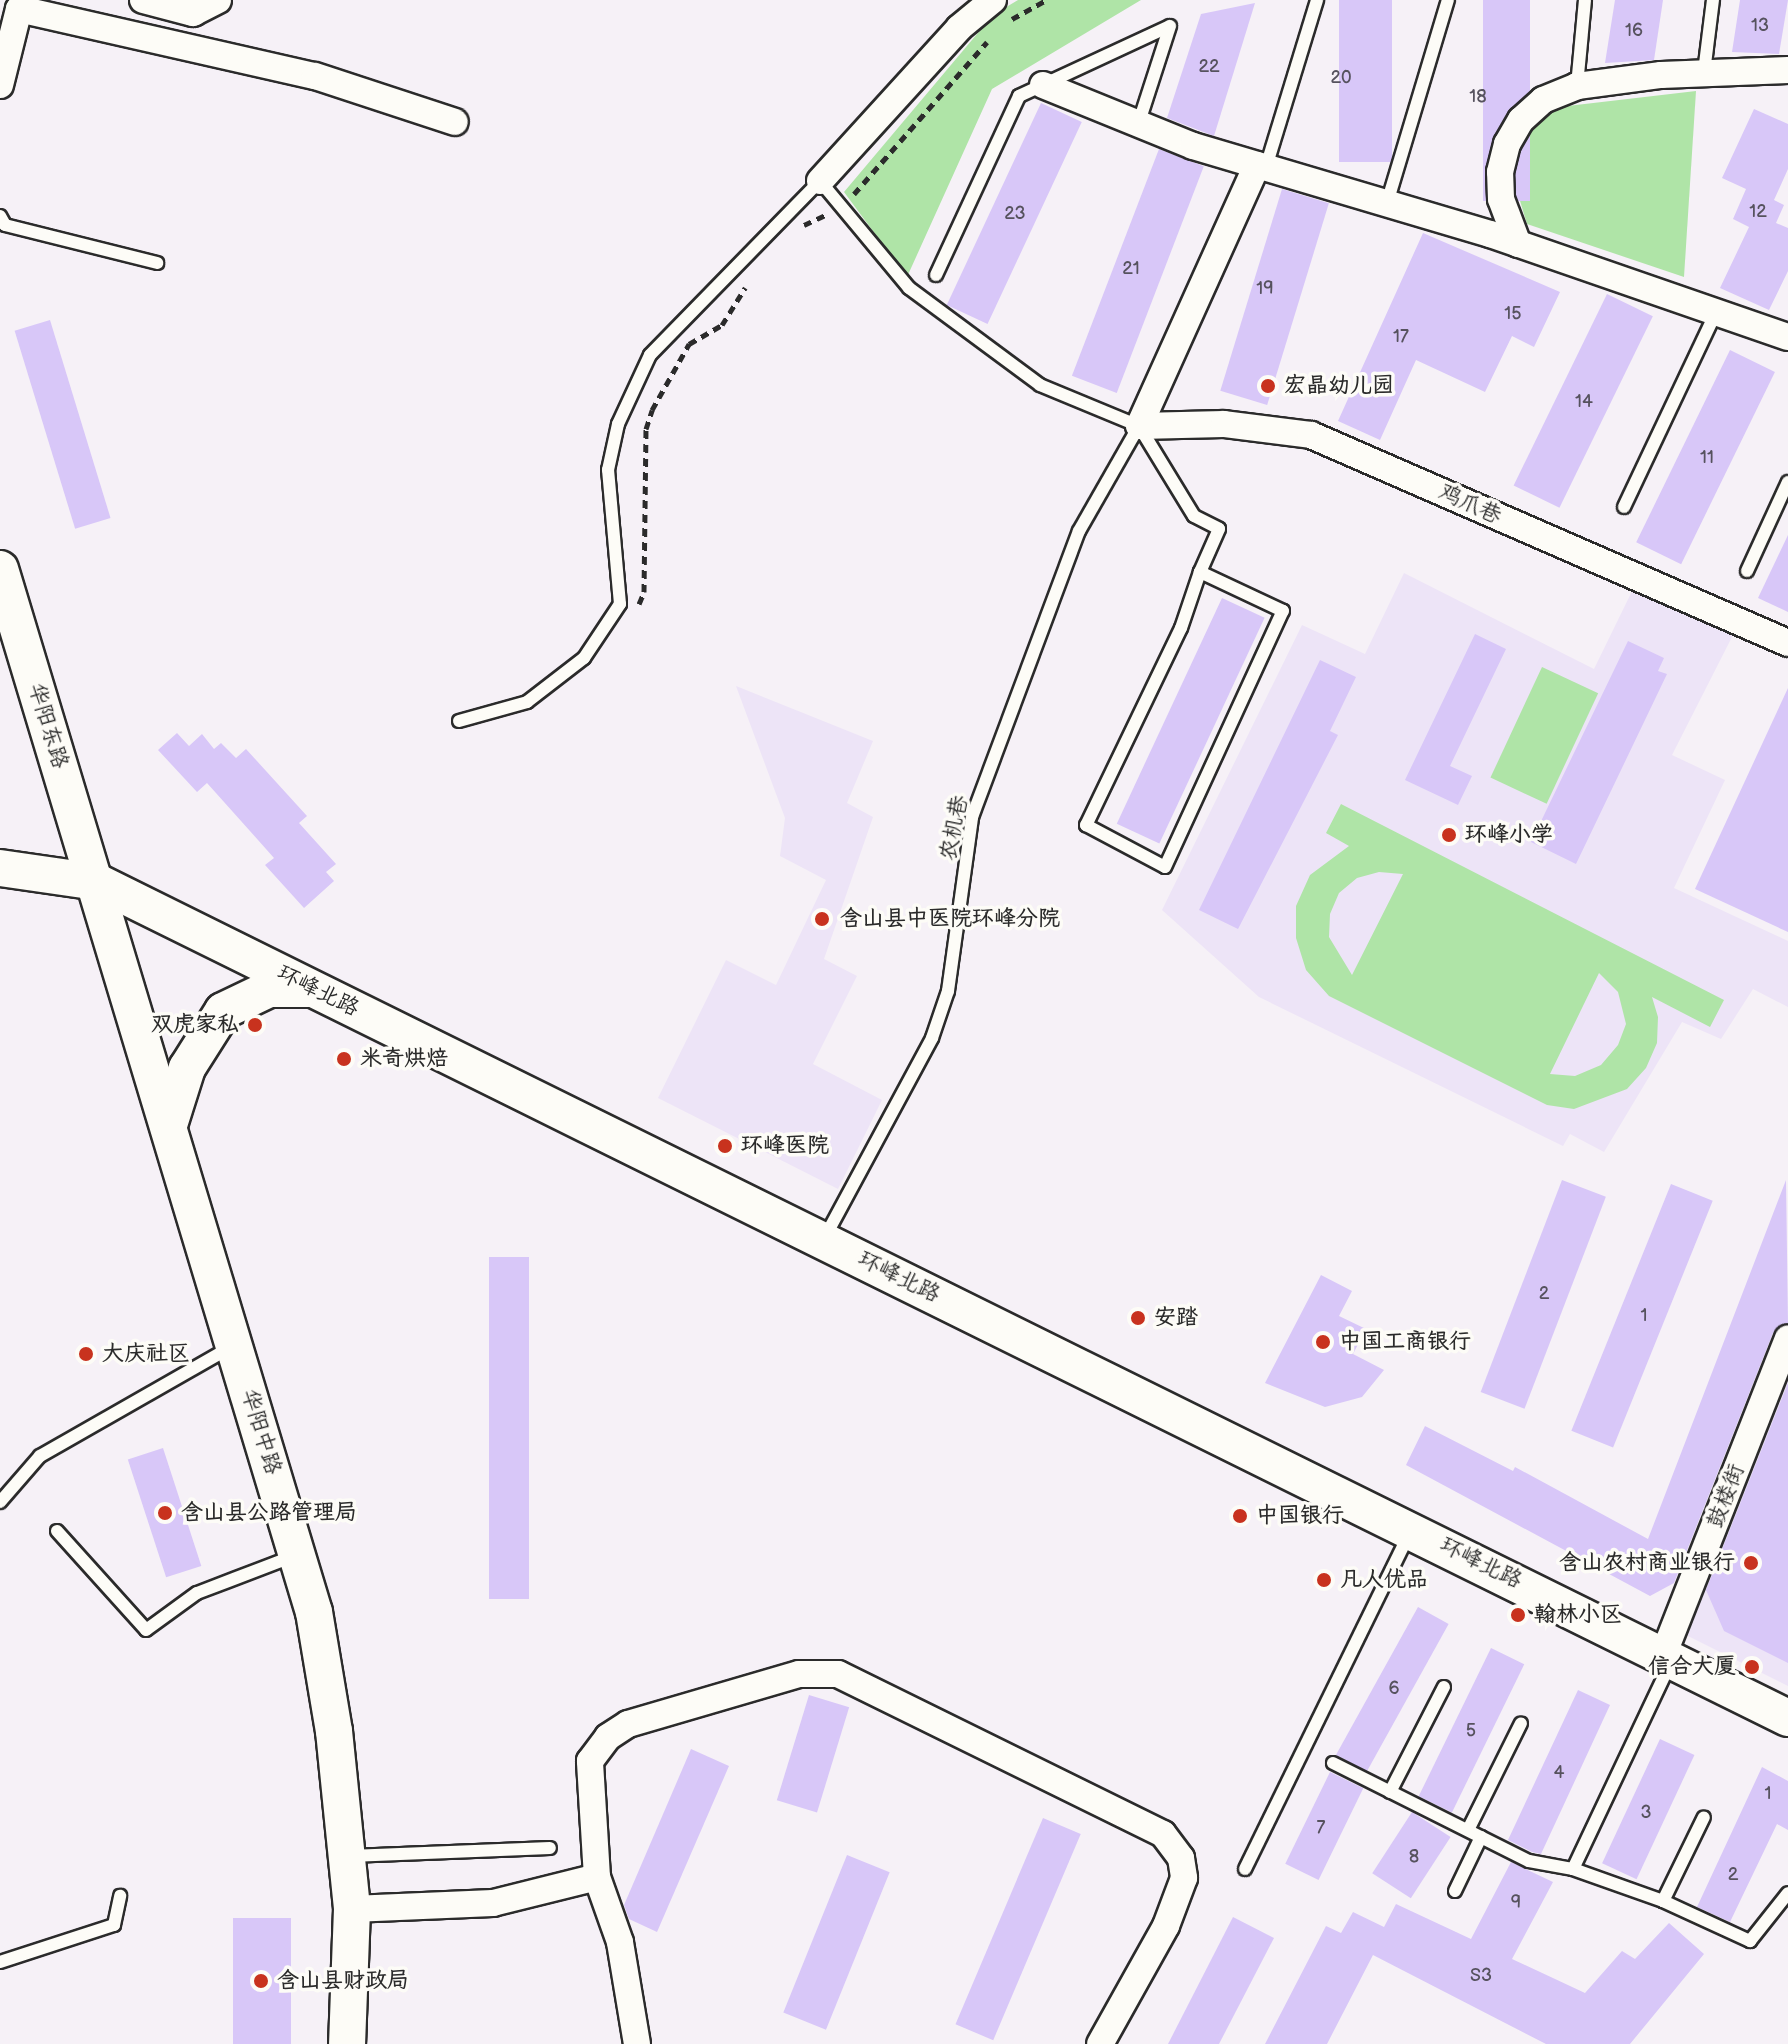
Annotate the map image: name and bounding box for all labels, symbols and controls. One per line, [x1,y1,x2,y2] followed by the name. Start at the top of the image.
[1751,15,1769,37] house number: 13
[1625,20,1643,42] house number: 16
[1198,56,1220,78] house number: 22
[1330,67,1352,89] house number: 20
[1469,86,1487,108] house number: 18
[1749,201,1767,223] house number: 12
[1004,203,1026,225] house number: 23
[1122,258,1140,280] house number: 21
[1256,278,1274,300] house number: 19
[1504,303,1522,325] house number: 15
[1393,326,1409,348] house number: 17
[1284,373,1394,399] place label: 宏晶幼儿园
[1259,377,1277,395] marker: 宏晶幼儿园
[1575,391,1593,413] house number: 14
[1700,447,1714,469] house number: 11
[1434,479,1506,529] street label: 鸡爪巷
[23,680,73,772] street label: 华阳东路
[935,793,973,863] street label: 农机巷
[1465,822,1553,848] place label: 环峰小学
[1440,826,1458,844] marker: 环峰小学
[840,906,1060,932] place label: 含山县中医院环峰分院
[811,908,833,930] marker: 含山县中医院环峰分院
[273,960,363,1022] street label: 环峰北路
[151,1012,239,1038] place label: 双虎家私
[246,1016,264,1034] marker: 双虎家私
[360,1046,448,1072] place label: 米奇烘焙
[335,1050,353,1068] marker: 米奇烘焙
[741,1133,829,1159] place label: 环峰医院
[716,1137,734,1155] marker: 环峰医院
[854,1246,944,1308] street label: 环峰北路
[1539,1283,1549,1305] house number: 2
[1154,1305,1198,1331] place label: 安踏
[1641,1305,1647,1327] house number: 1
[1129,1309,1147,1327] marker: 安踏
[1339,1329,1471,1355] place label: 中国工商银行
[1314,1333,1332,1351] marker: 中国工商银行
[102,1341,190,1367] place label: 大庆社区
[77,1345,95,1363] marker: 大庆社区
[236,1386,286,1478] street label: 华阳中路
[1702,1460,1750,1532] street label: 鼓楼街
[181,1500,357,1526] place label: 含山县公路管理局
[1256,1503,1344,1529] place label: 中国银行
[156,1504,174,1522] marker: 含山县公路管理局
[1231,1507,1249,1525] marker: 中国银行
[1436,1532,1526,1594] street label: 环峰北路
[1559,1550,1735,1576] place label: 含山农村商业银行
[1742,1554,1760,1572] marker: 含山农村商业银行
[1340,1567,1428,1593] place label: 凡人优品
[1315,1571,1333,1589] marker: 凡人优品
[1534,1602,1622,1628] place label: 翰林小区
[1509,1606,1527,1624] marker: 翰林小区
[1648,1654,1736,1680] place label: 信合大厦
[1743,1658,1761,1676] marker: 信合大厦
[1389,1678,1399,1700] house number: 6
[1466,1720,1476,1742] house number: 5
[1554,1762,1564,1784] house number: 4
[1765,1783,1771,1805] house number: 1
[1640,1802,1652,1824] house number: 3
[1317,1817,1325,1839] house number: 7
[1409,1846,1419,1868] house number: 8
[1728,1864,1738,1886] house number: 2
[1511,1892,1521,1914] house number: 9
[1470,1965,1492,1987] house number: S3
[277,1968,409,1994] place label: 含山县财政局
[252,1972,270,1990] marker: 含山县财政局

